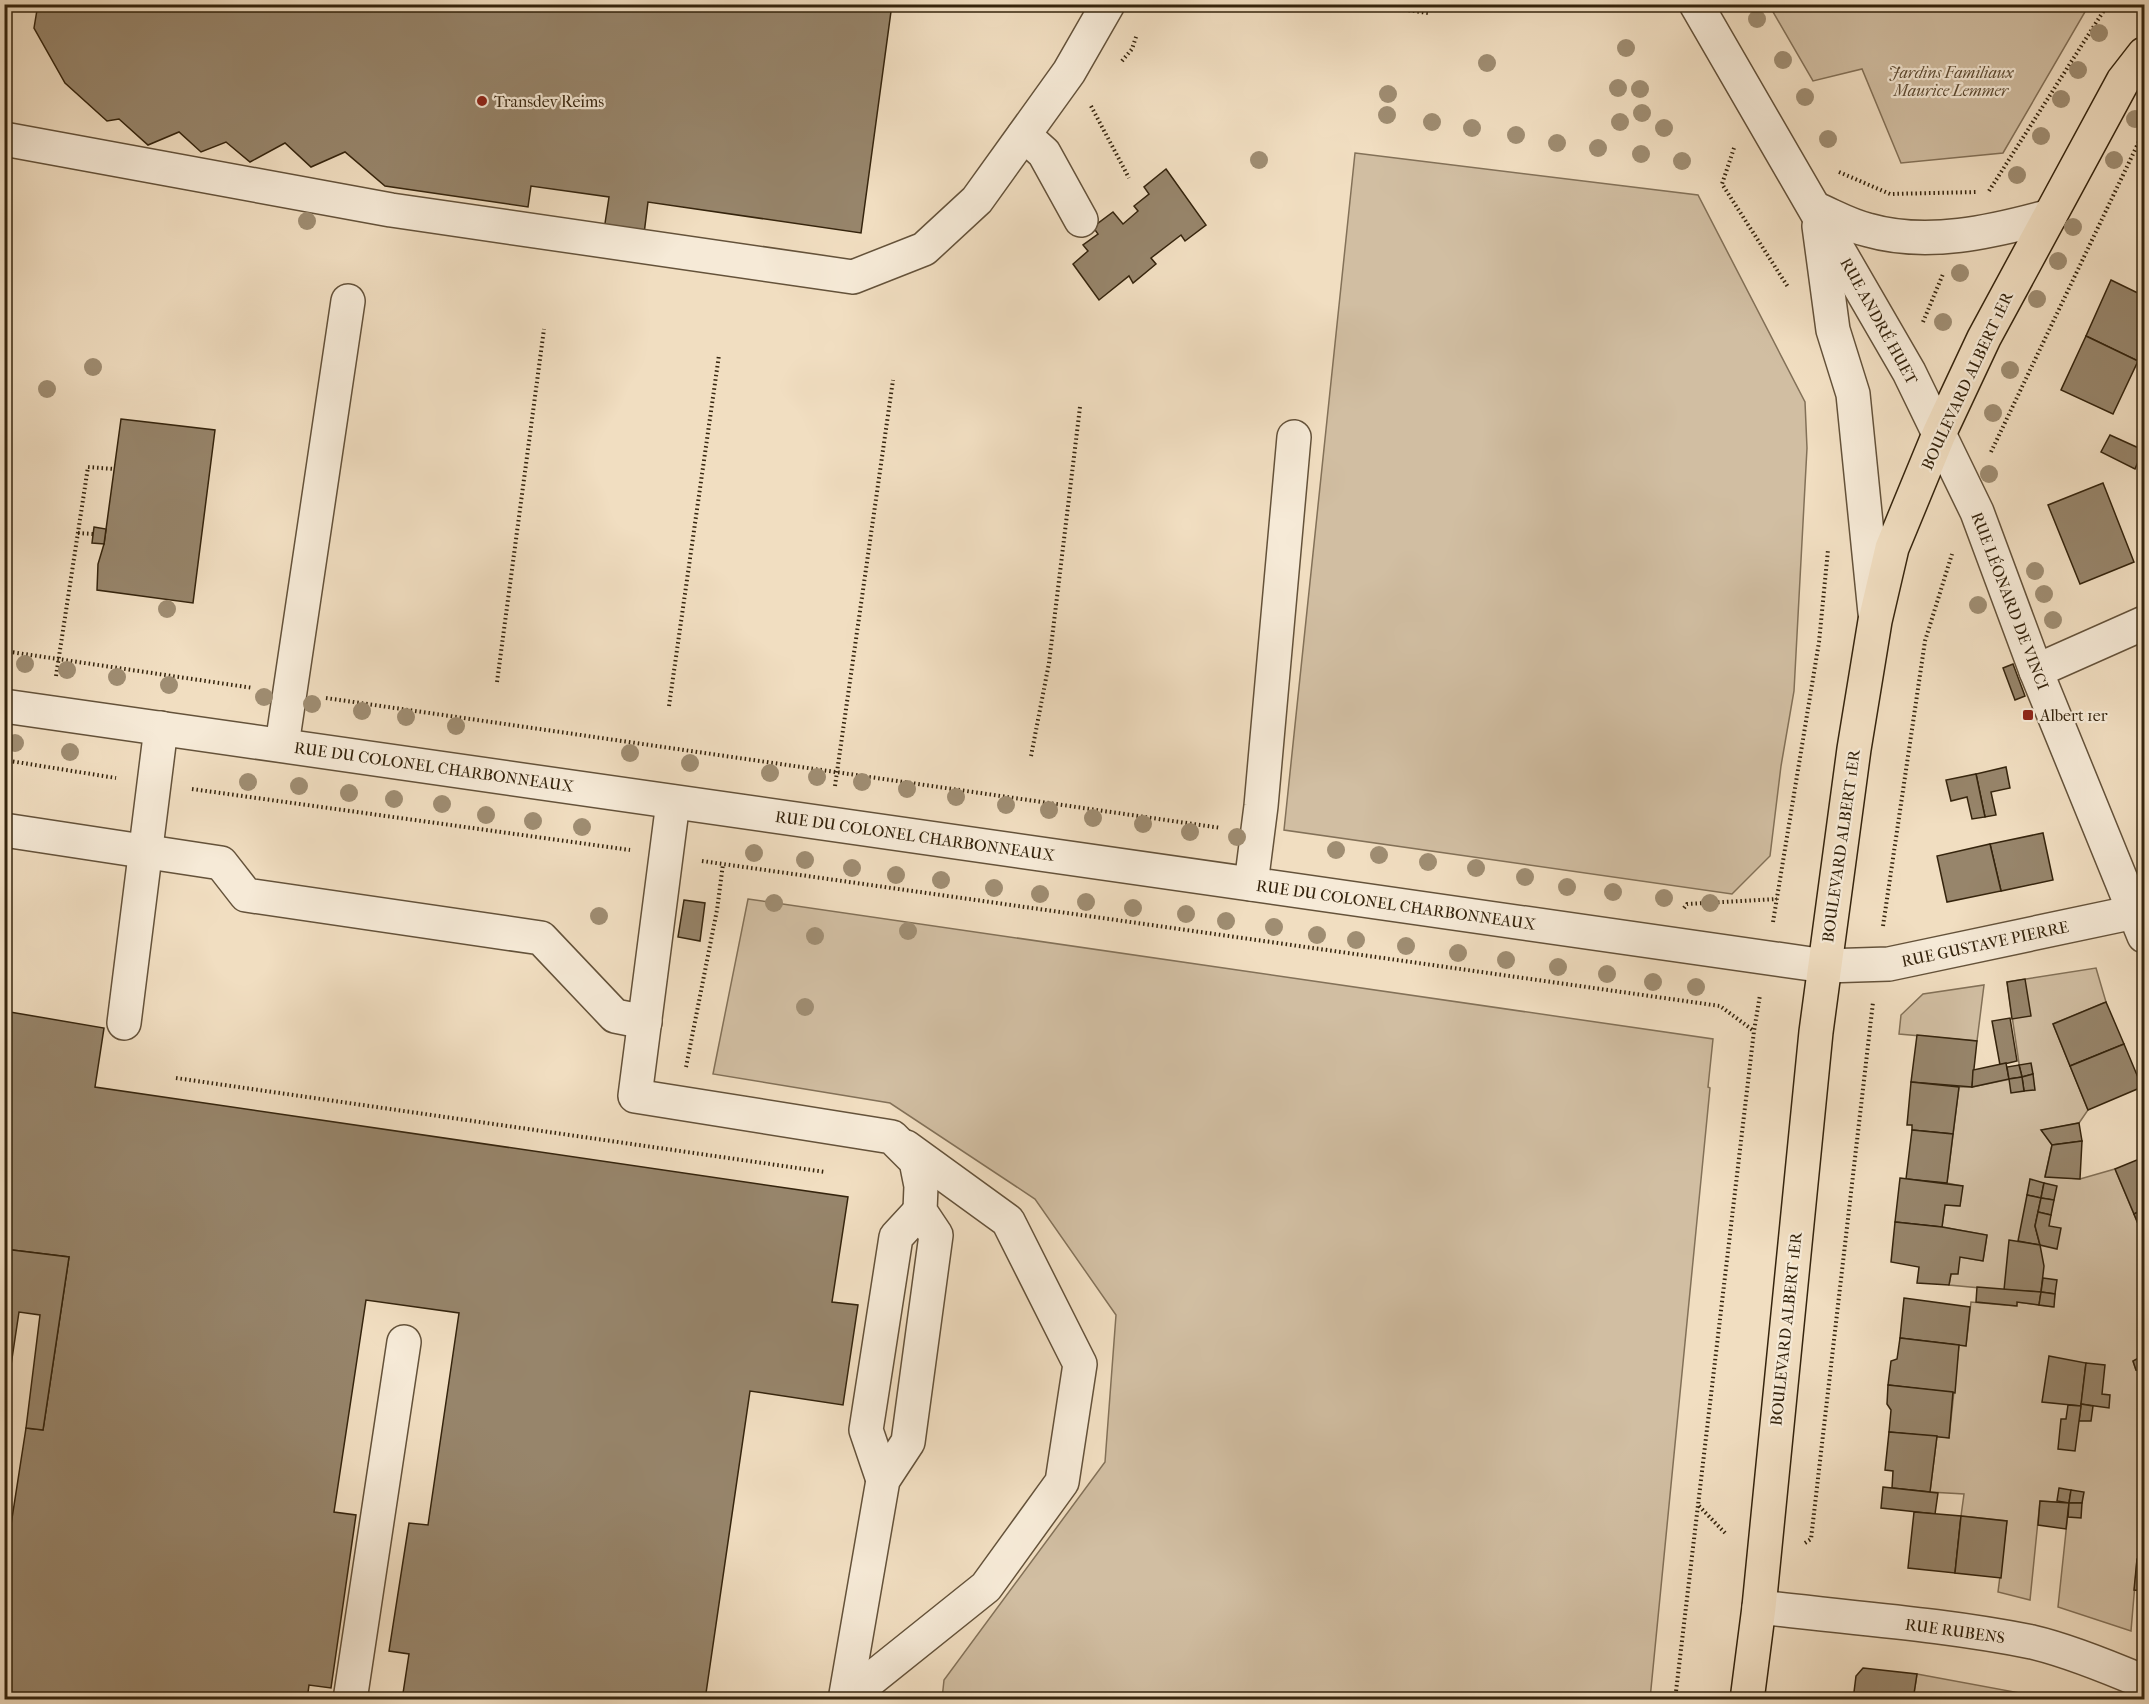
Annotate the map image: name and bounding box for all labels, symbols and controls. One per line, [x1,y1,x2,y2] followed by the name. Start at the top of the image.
[1888,63,2015,100] park label: Jardins Familiaux Maurice Lemmer
[494,92,604,111] place label: Transdev Reims
[475,94,489,108] marker: Transdev Reims
[1836,254,1923,388] street label: RUE ANDRÉ HUET
[1917,288,2017,473] street label: BOULEVARD ALBERT 1ER
[1967,509,2054,693] street label: RUE LÉONARD DE VINCI
[2039,706,2108,725] place label: Albert 1er
[2021,708,2035,722] marker: Albert 1er
[293,738,576,796] street label: RUE DU COLONEL CHARBONNEAUX
[1818,747,1864,944] street label: BOULEVARD ALBERT 1ER
[774,807,1057,865] street label: RUE DU COLONEL CHARBONNEAUX
[1255,876,1538,934] street label: RUE DU COLONEL CHARBONNEAUX
[1900,917,2071,971] street label: RUE GUSTAVE PIERRE
[1766,1230,1806,1427] street label: BOULEVARD ALBERT 1ER
[1904,1615,2006,1647] street label: RUE RUBENS

